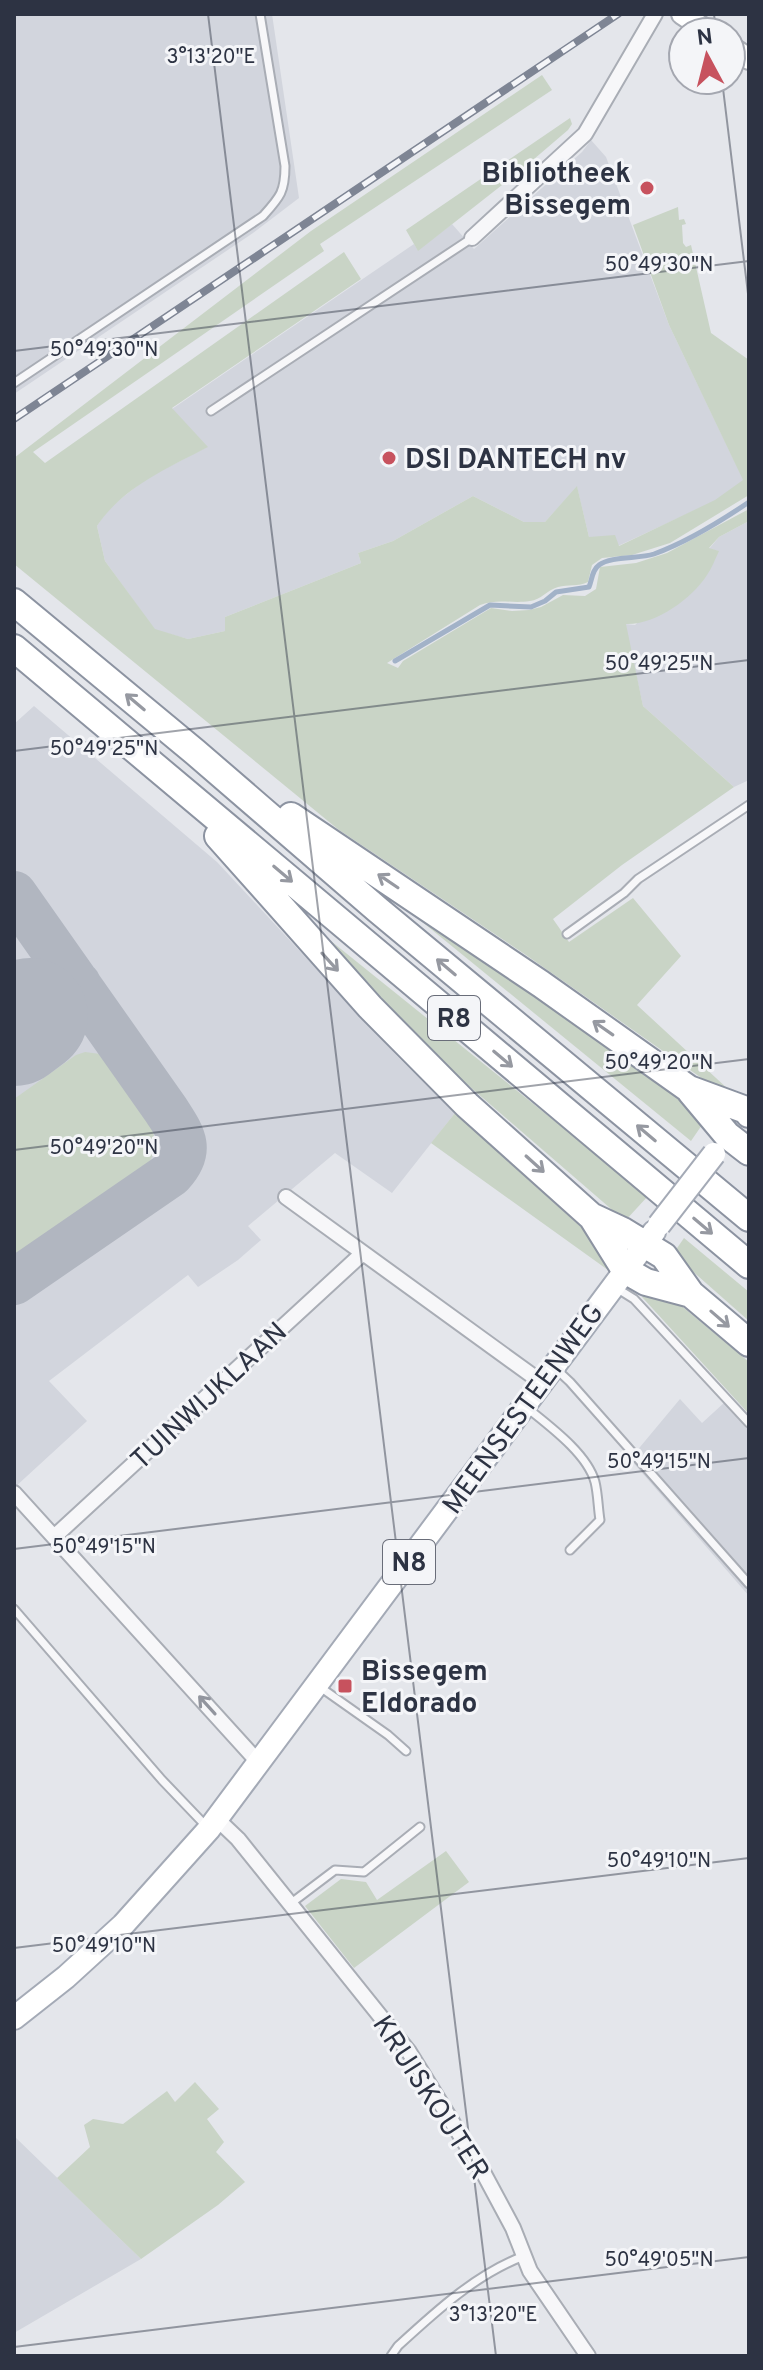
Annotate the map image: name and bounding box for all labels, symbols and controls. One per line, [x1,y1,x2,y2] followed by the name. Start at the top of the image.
[667,16,747,96] north arrow
[695,24,714,53] text: N
[166,45,256,71] text: 3°13'20"E
[481,157,631,225] place label: Bibliotheek Bissegem
[638,179,656,197] marker: Bibliotheek Bissegem
[605,253,713,279] text: 50°49'30"N
[50,338,158,364] text: 50°49'30"N
[405,443,626,479] place label: DSI DANTECH nv
[380,449,398,467] marker: DSI DANTECH nv
[605,652,713,678] text: 50°49'25"N
[125,693,146,711] one-way arrow
[50,737,158,763] text: 50°49'25"N
[272,865,293,883] one-way arrow
[377,873,400,889] one-way arrow
[320,952,338,972] one-way arrow
[436,958,457,975] one-way arrow
[428,996,480,1040] road number: R8
[592,1020,614,1036] one-way arrow
[493,1050,513,1068] one-way arrow
[604,1051,714,1077] text: 50°49'20"N
[636,1124,657,1142] one-way arrow
[49,1136,159,1162] text: 50°49'20"N
[524,1155,544,1173] one-way arrow
[692,1217,712,1235] one-way arrow
[436,1297,613,1522] street label: MEENSESTEENWEG
[709,1310,730,1328] one-way arrow
[124,1315,296,1479] street label: TUINWIJKLAAN
[607,1450,711,1476] text: 50°49'15"N
[52,1535,156,1561] text: 50°49'15"N
[383,1540,435,1584] road number: N8
[361,1655,488,1723] place label: Bissegem Eldorado
[336,1677,354,1695] marker: Bissegem Eldorado
[198,1696,216,1716] one-way arrow
[607,1849,711,1875] text: 50°49'10"N
[52,1934,156,1960] text: 50°49'10"N
[363,2009,496,2188] street label: KRUISKOUTER
[604,2248,714,2274] text: 50°49'05"N
[448,2303,538,2329] text: 3°13'20"E

